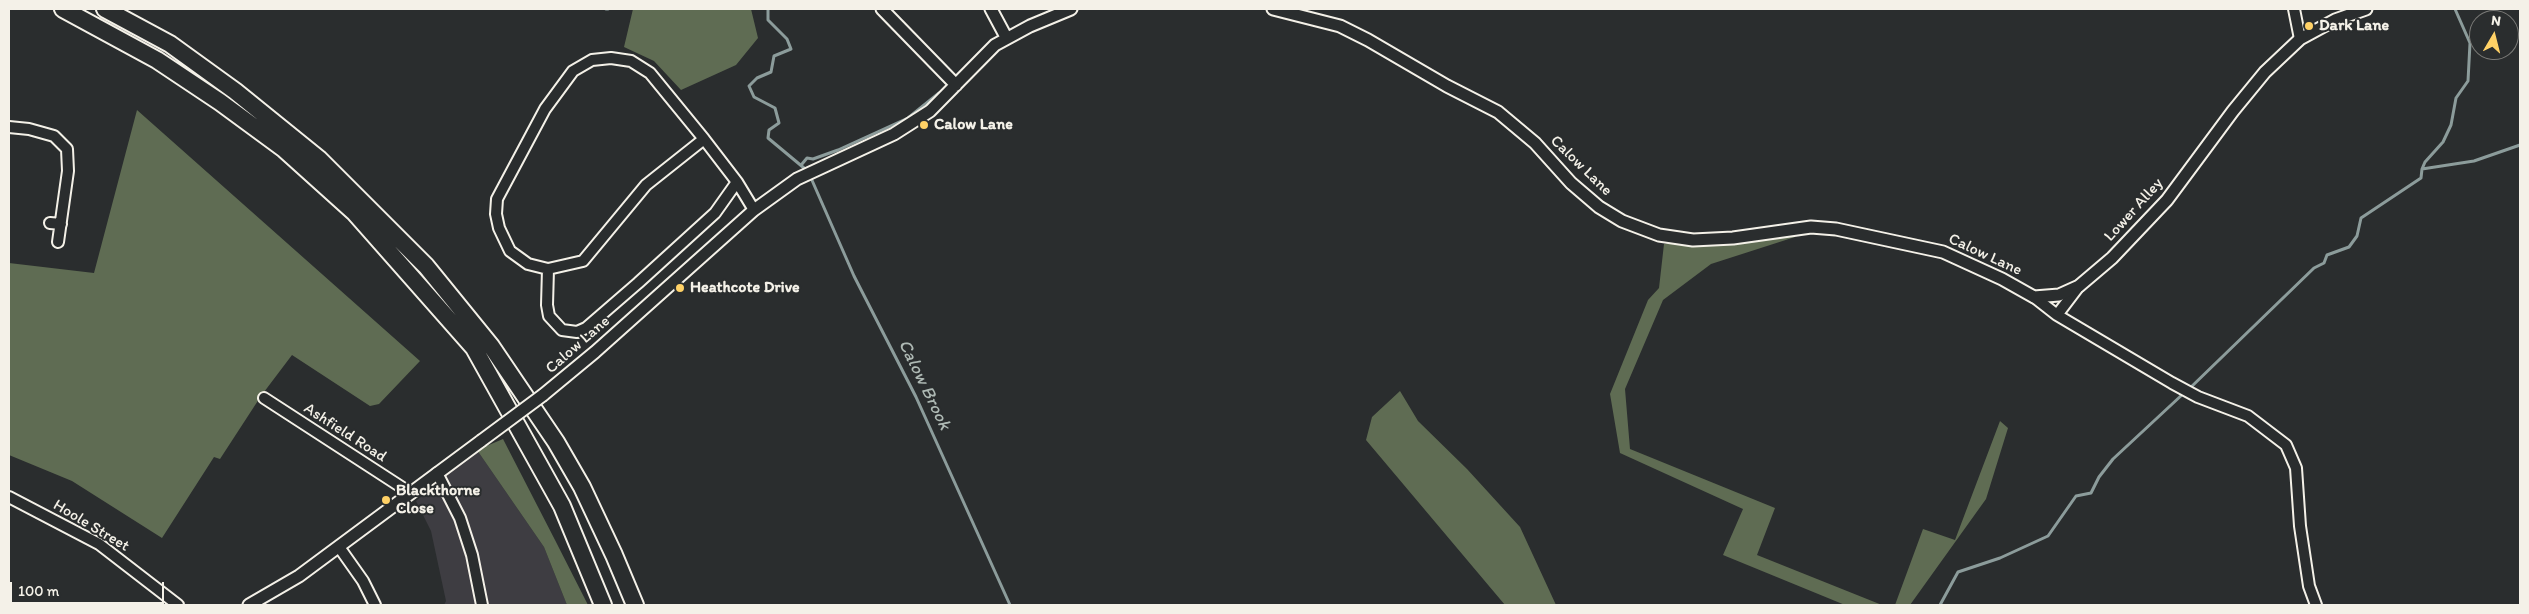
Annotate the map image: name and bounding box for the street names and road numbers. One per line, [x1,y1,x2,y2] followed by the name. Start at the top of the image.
[1546,132,1616,200] street label: Calow Lane
[2100,174,2168,246] street label: Lower Alley
[1945,230,2025,280] street label: Calow Lane
[542,312,614,378] street label: Calow Lane
[300,399,390,467] street label: Ashfield Road
[49,496,133,556] street label: Hoole Street

